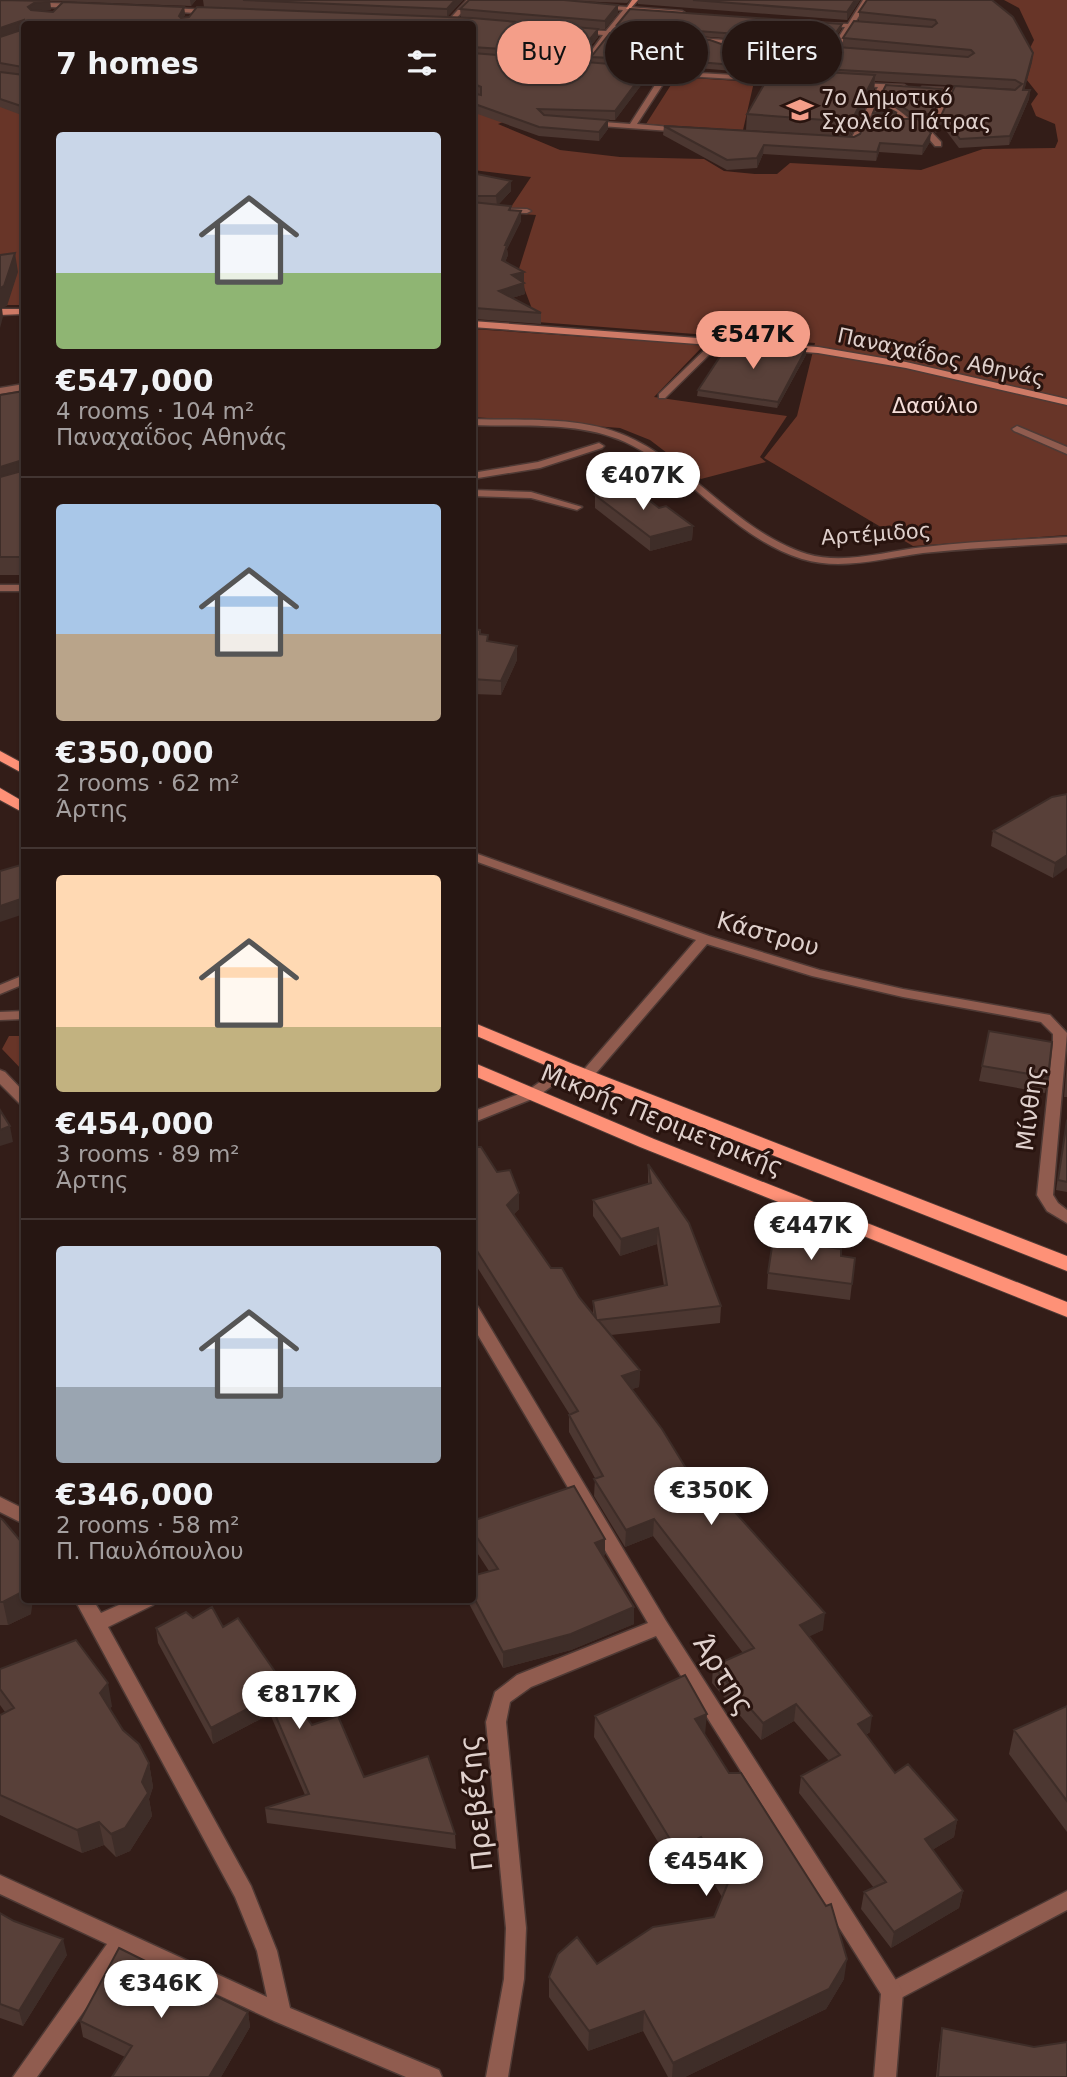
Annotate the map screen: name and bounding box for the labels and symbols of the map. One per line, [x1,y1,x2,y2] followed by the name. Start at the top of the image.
[821,86,991,134] place label: 7ο Δημοτικό Σχολείο Πάτρας
[785,95,815,125] school or university icon: 7ο Δημοτικό Σχολείο Πάτρας
[704,312,802,371] pin: €547K
[835,321,1047,391] street label: Παναχαΐδος Αθηνάς
[892,394,978,418] park label: Δασύλιο
[594,452,692,512] pin: €407K
[820,518,932,550] street label: Αρτέμιδος
[714,906,822,962] street label: Κάστρου
[537,1059,787,1181] street label: Μικρής Περιμετρικής
[1011,1064,1049,1152] street label: Μίνθης
[762,1202,860,1262] pin: €447K
[662,1468,760,1527] pin: €350K
[687,1629,761,1721] street label: Άρτης
[250,1672,348,1731] pin: €817K
[452,1733,500,1873] street label: Πρεβέζης
[657,1839,755,1898] pin: €454K
[112,1960,210,2020] pin: €346K

